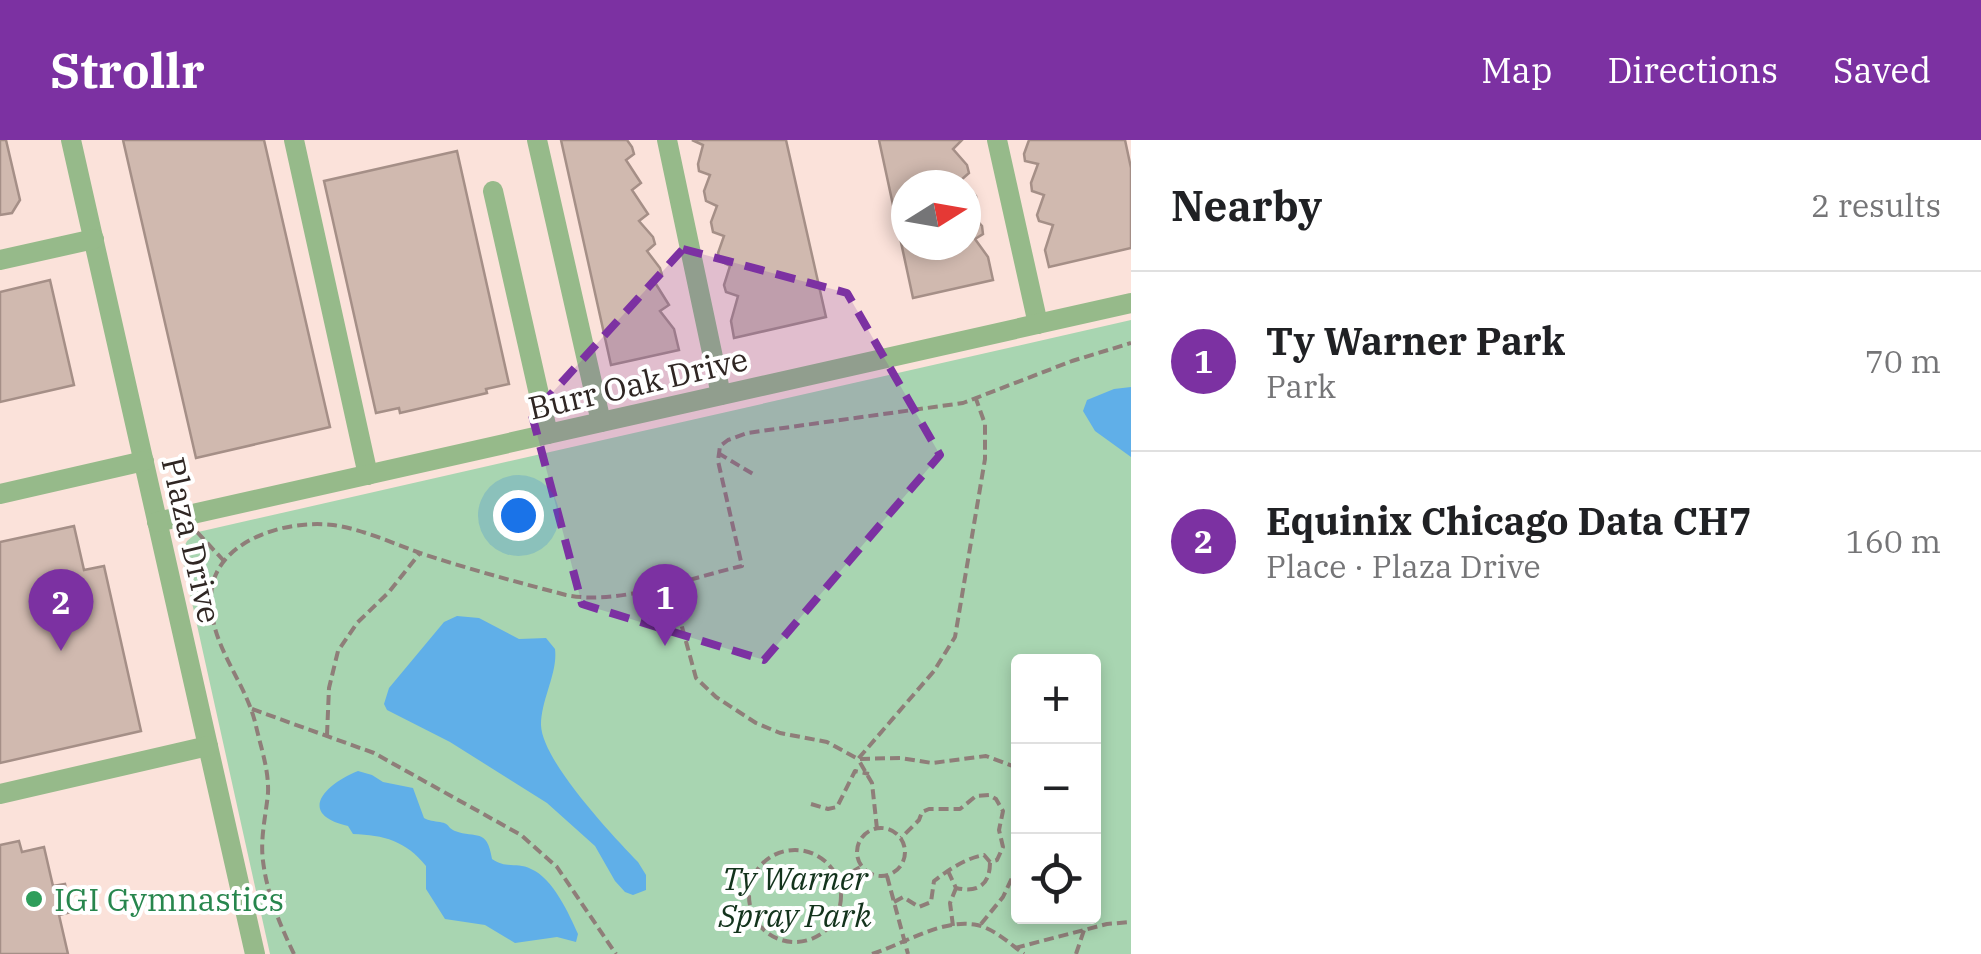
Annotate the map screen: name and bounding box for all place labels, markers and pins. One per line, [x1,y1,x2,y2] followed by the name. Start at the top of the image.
[632,564,698,646] pin: 1
[28,568,94,651] pin: 2
[54,878,284,920] place label: IGI Gymnastics
[23,888,45,910] marker: IGI Gymnastics

